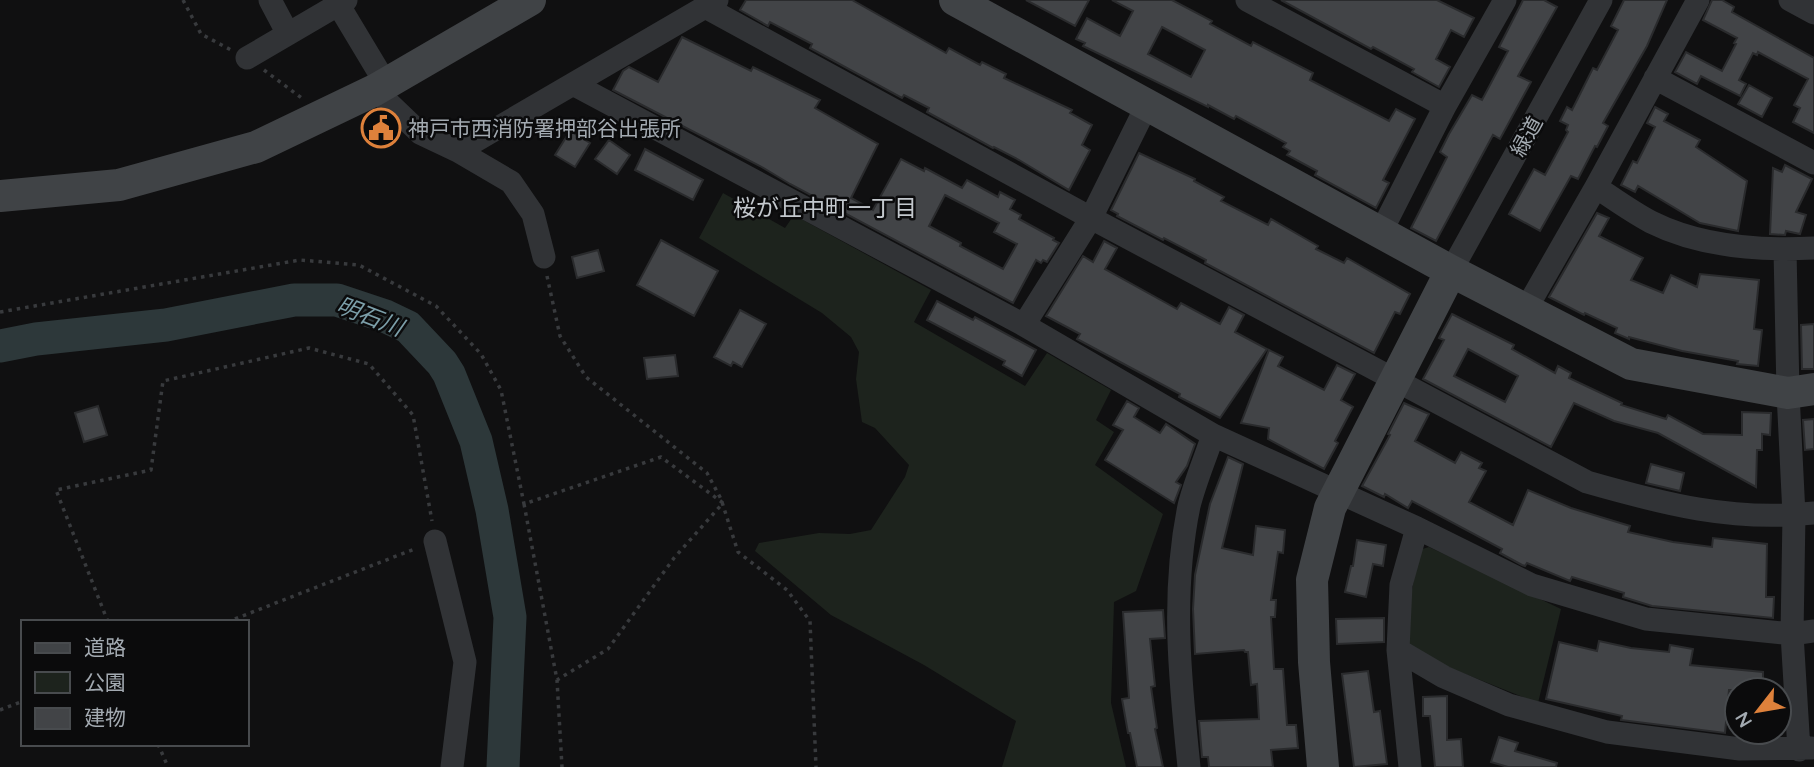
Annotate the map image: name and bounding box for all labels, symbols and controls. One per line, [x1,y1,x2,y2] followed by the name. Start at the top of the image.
[360,107,402,149] public building icon: 神戸市西消防署押部谷出張所
[1504,111,1548,161] street label: 緑道
[408,115,681,141] place label: 神戸市西消防署押部谷出張所
[733,193,917,222] district label: 桜が丘中町一丁目
[333,290,410,343] water label: 明石川
[21,620,248,746] legend
[84,634,126,660] text: 道路
[84,669,126,695] text: 公園
[1723,676,1793,746] north arrow
[84,704,126,730] text: 建物
[1730,708,1757,732] text: N

